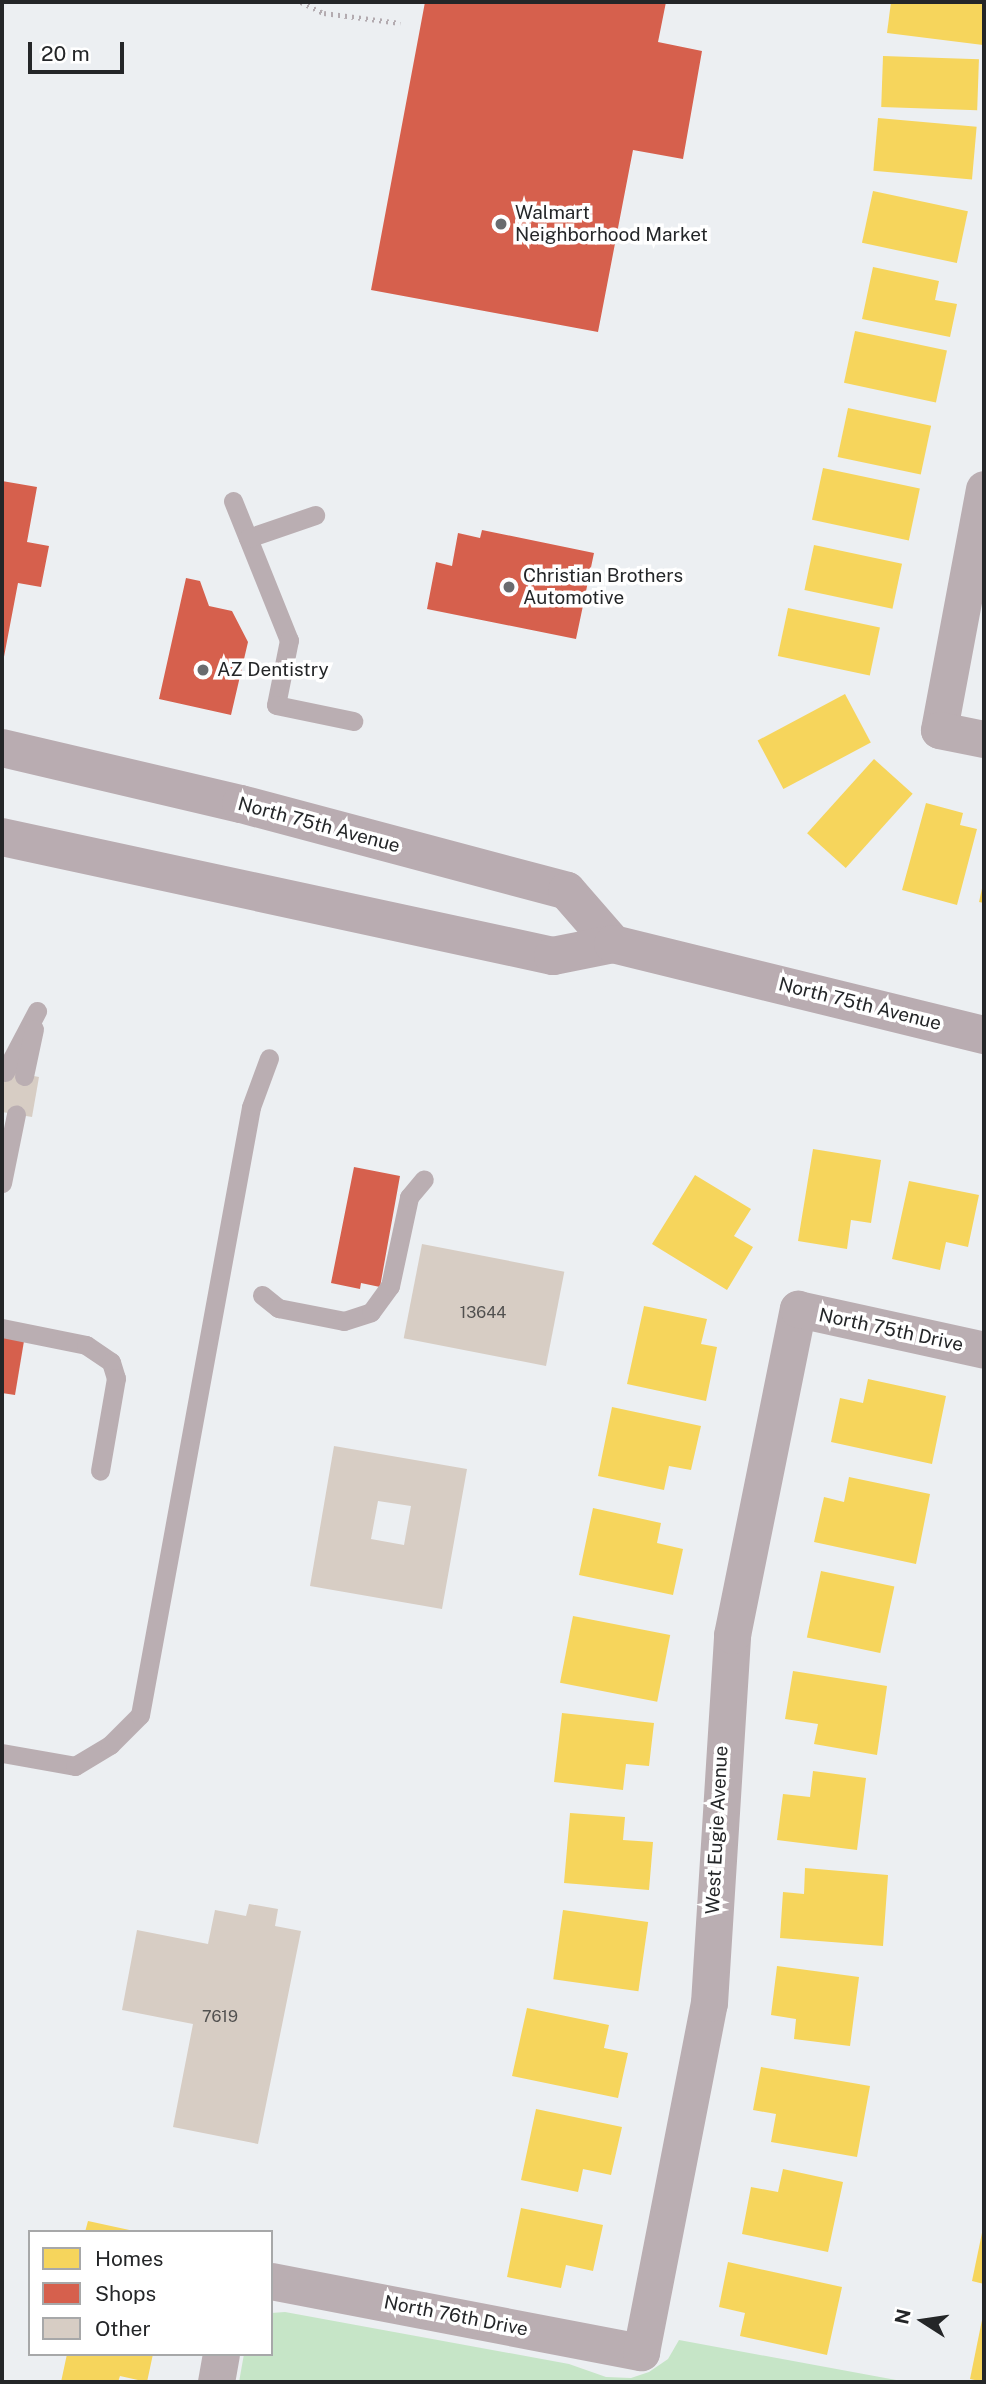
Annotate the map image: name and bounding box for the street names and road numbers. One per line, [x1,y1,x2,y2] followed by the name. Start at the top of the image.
[235,792,403,858] street label: North 75th Avenue
[776,973,944,1035] street label: North 75th Avenue
[817,1304,965,1356] street label: North 75th Drive
[701,1745,733,1915] street label: West Eugie Avenue
[382,2291,530,2341] street label: North 76th Drive

